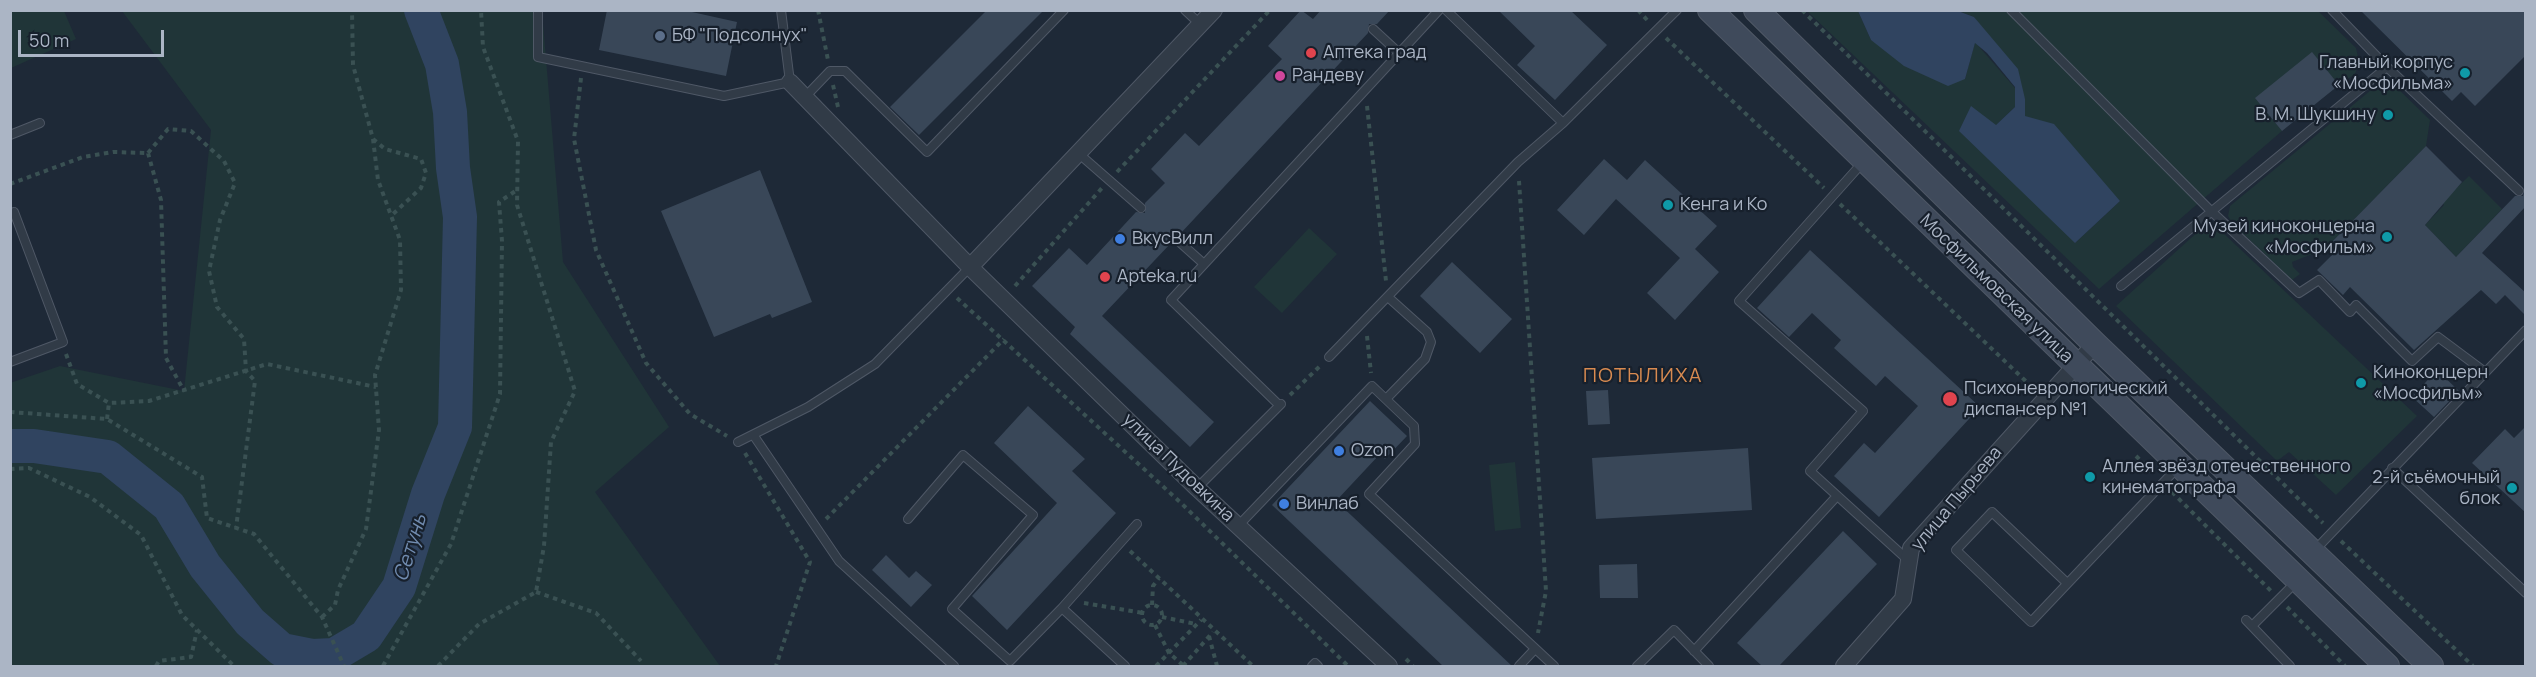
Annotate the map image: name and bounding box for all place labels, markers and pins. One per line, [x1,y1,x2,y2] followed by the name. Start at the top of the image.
[672,25,808,47] place label: БФ "Подсолнух"
[653,29,667,43] marker: БФ "Подсолнух"
[1323,42,1427,64] place label: Аптека град
[1304,46,1318,60] marker: Аптека град
[2319,52,2453,94] place label: Главный корпус «Мосфильма»
[1292,65,1364,87] place label: Рандеву
[2458,66,2472,80] marker: Главный корпус «Мосфильма»
[1273,69,1287,83] marker: Рандеву
[2255,104,2376,126] place label: В. М. Шукшину
[2381,108,2395,122] marker: В. М. Шукшину
[1680,194,1767,216] place label: Кенга и Ко
[1661,198,1675,212] marker: Кенга и Ко
[2193,216,2375,258] place label: Музей киноконцерна «Мосфильм»
[1132,228,1213,250] place label: ВкусВилл
[2380,230,2394,244] marker: Музей киноконцерна «Мосфильм»
[1113,232,1127,246] marker: ВкусВилл
[1117,266,1197,288] place label: Apteka.ru
[1098,270,1112,284] marker: Apteka.ru
[2373,362,2488,404] place label: Киноконцерн «Мосфильм»
[2354,376,2368,390] marker: Киноконцерн «Мосфильм»
[1964,378,2168,420] place label: Психоневрологический диспансер №1
[1941,390,1959,408] marker: Психоневрологический диспансер №1
[1351,440,1394,462] place label: Ozon
[1332,444,1346,458] marker: Ozon
[2102,456,2351,498] place label: Аллея звёзд отечественного кинематографа
[2372,467,2500,510] place label: 2-й съёмочный блок
[2083,470,2097,484] marker: Аллея звёзд отечественного кинематографа
[2505,481,2519,495] marker: 2-й съёмочный блок
[1296,493,1359,515] place label: Винлаб
[1277,497,1291,511] marker: Винлаб

